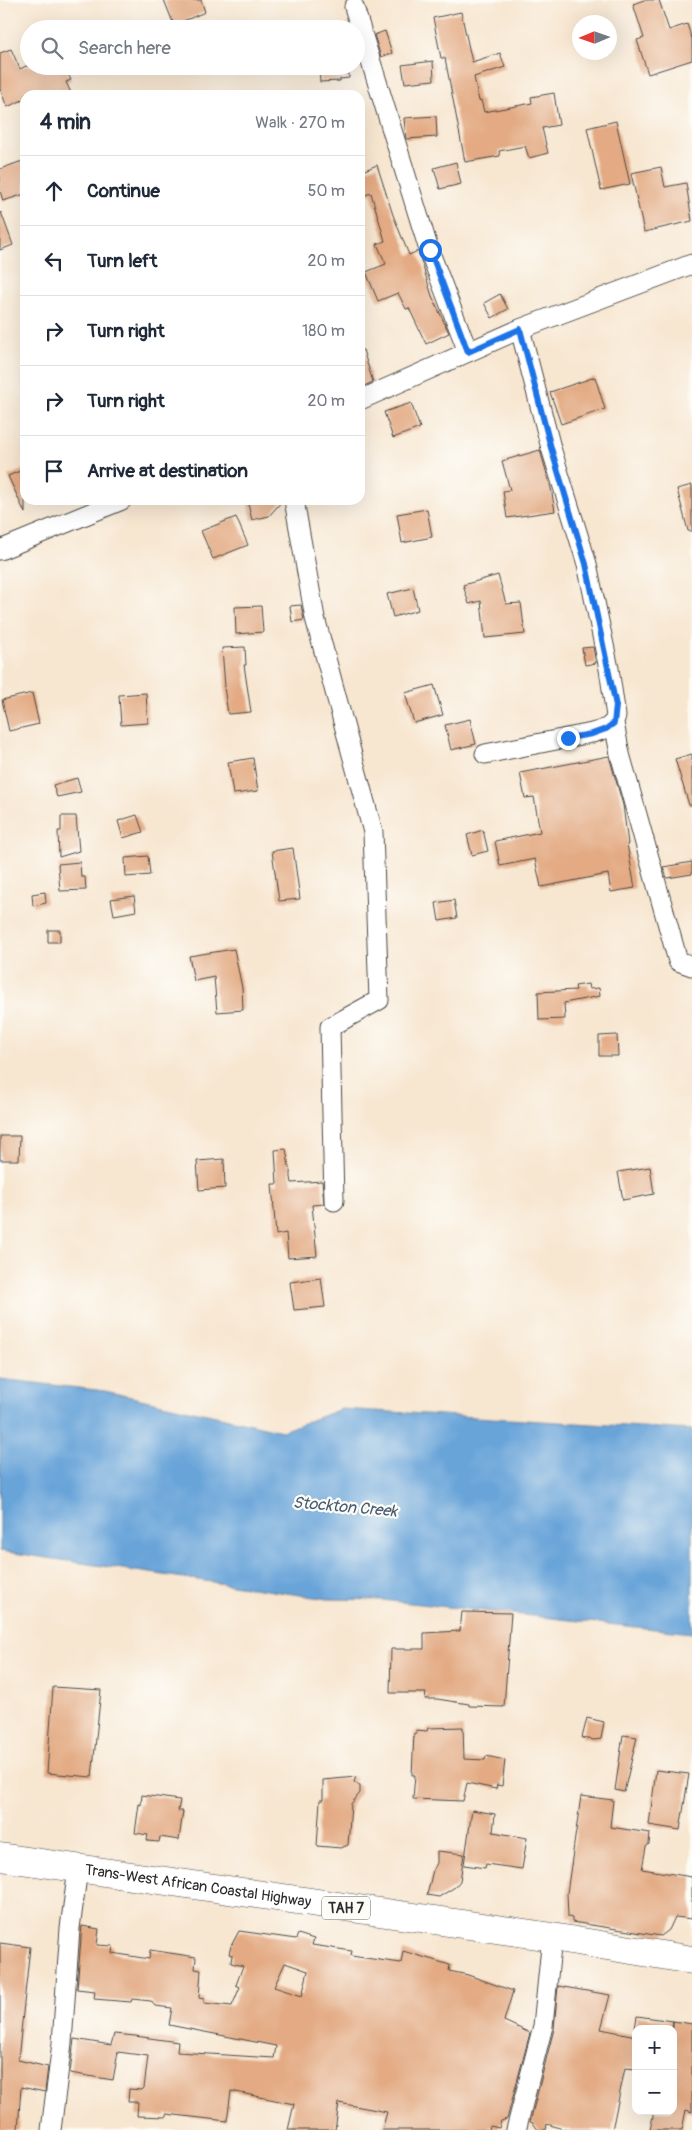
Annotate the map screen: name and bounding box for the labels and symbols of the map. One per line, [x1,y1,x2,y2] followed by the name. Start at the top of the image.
[572,15,617,60] north arrow
[419,239,442,262] route start
[557,727,580,750] route end
[292,1492,399,1522] water label: Stockton Creek
[83,1860,313,1912] street label: Trans-West African Coastal Highway
[322,1896,370,1920] road number: TAH 7

